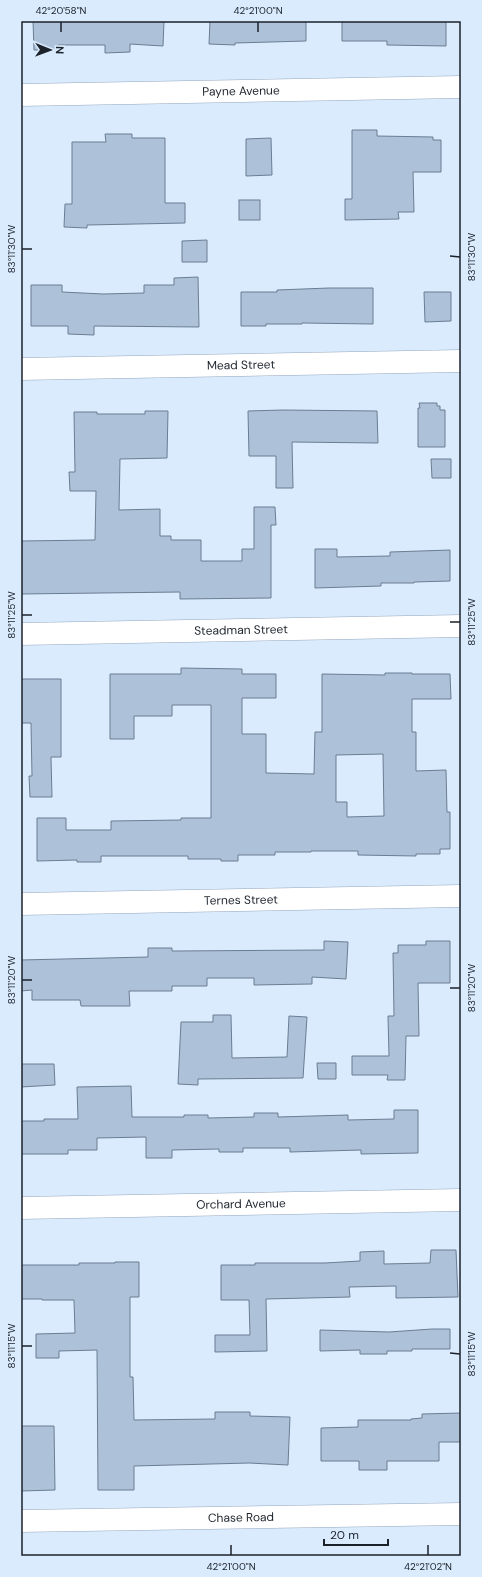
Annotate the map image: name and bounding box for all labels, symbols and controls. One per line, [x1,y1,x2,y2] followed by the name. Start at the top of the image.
[35,4,87,17] text: 42°20'58"N
[233,4,283,17] text: 42°21'00"N
[30,30,70,70] north arrow
[53,46,67,54] text: N
[202,82,280,100] street label: Payne Avenue
[5,224,18,273] text: 83°11'30"W
[465,232,478,281] text: 83°11'30"W
[207,356,276,374] street label: Mead Street
[5,591,18,639] text: 83°11'25"W
[465,598,478,646] text: 83°11'25"W
[194,621,288,639] street label: Steadman Street
[204,891,278,909] street label: Ternes Street
[5,956,18,1004] text: 83°11'20"W
[465,964,478,1012] text: 83°11'20"W
[196,1195,286,1213] street label: Orchard Avenue
[5,1323,18,1368] text: 83°11'15"W
[465,1331,478,1376] text: 83°11'15"W
[208,1509,274,1526] street label: Chase Road
[324,1521,388,1547] scale bar
[330,1527,359,1543] text: 20 m
[206,1560,256,1573] text: 42°21'00"N
[404,1560,452,1573] text: 42°21'02"N

